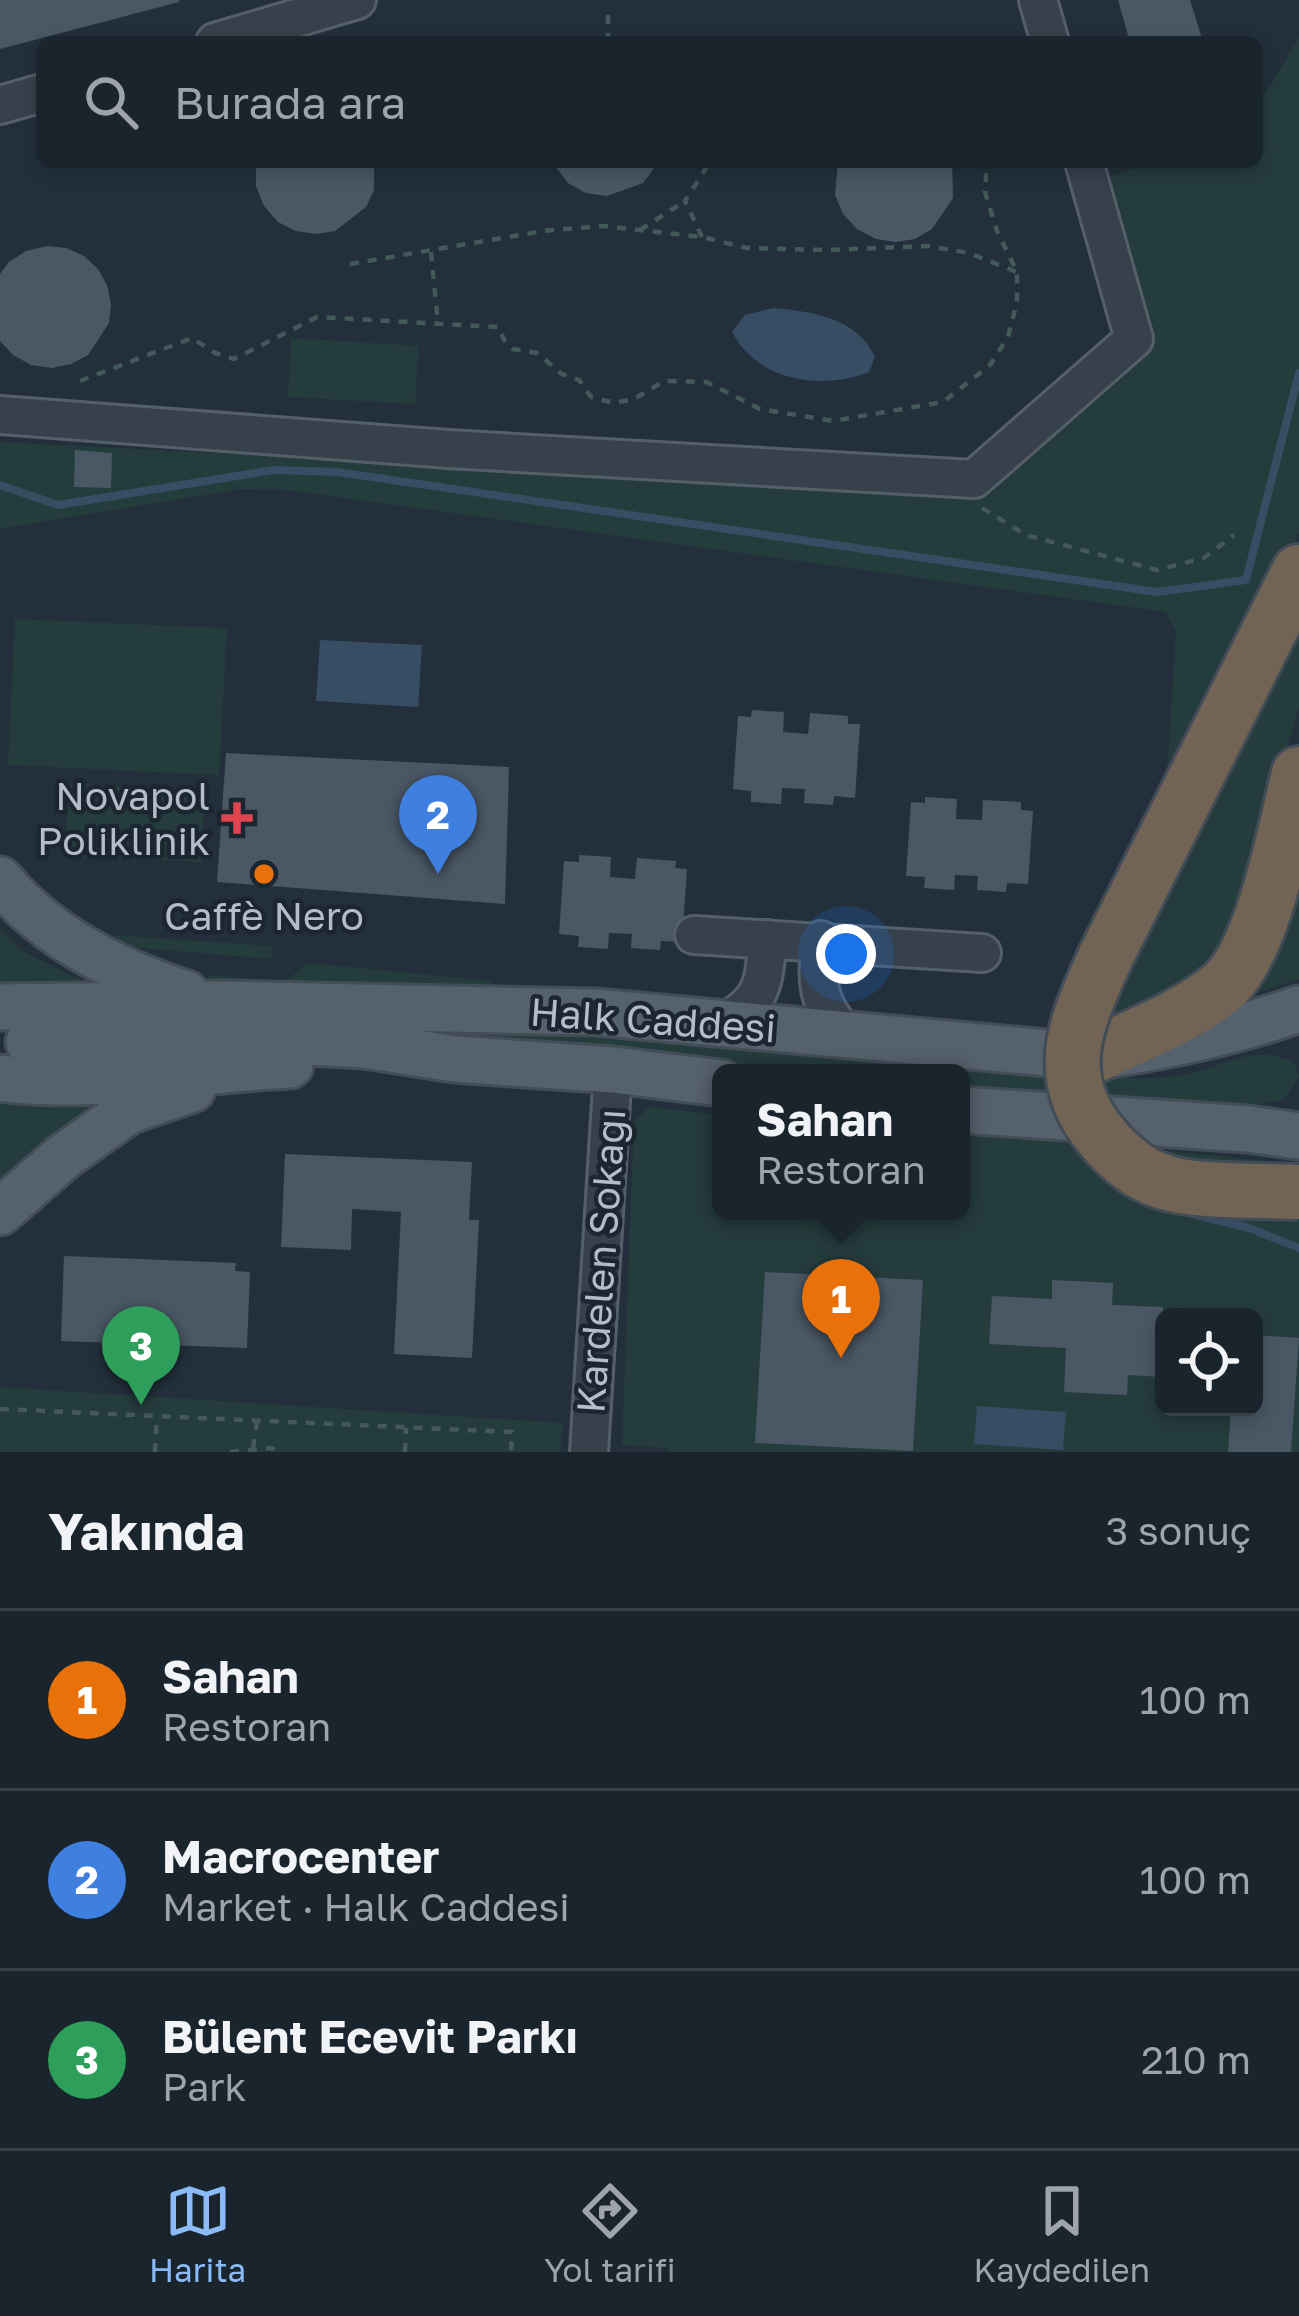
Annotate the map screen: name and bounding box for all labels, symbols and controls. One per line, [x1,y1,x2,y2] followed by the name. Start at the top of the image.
[36,36,1263,168] search box
[78,69,144,135] icon: search
[174,75,406,129] text: Burada ara
[37,772,210,864] place label: Novapol Poliklinik
[399,775,477,874] pin: 2
[221,802,253,834] marker: Novapol Poliklinik
[251,861,277,887] marker: Caffè Nero
[164,892,364,939] place label: Caffè Nero
[816,924,876,984] your location
[529,987,777,1052] street label: Halk Caddesi
[712,1064,970,1220] popup
[756,1092,893,1146] text: Sahan
[566,1107,635,1415] street label: Kardelen Sokağı
[756,1146,926,1193] text: Restoran
[802,1259,880,1358] pin: 1
[102,1306,180,1405] pin: 3
[1155,1308,1263,1416] map controls
[1155,1308,1263,1416] button: locate
[48,1500,245,1561] text: Yakında
[1106,1507,1251,1554] text: 3 sonuç
[162,1649,299,1703] text: Sahan
[77,1676,97,1723] text: 1
[1139,1676,1251,1723] text: 100 m
[162,1703,331,1750] text: Restoran
[162,1829,440,1883] text: Macrocenter
[75,1856,99,1903] text: 2
[1139,1856,1251,1903] text: 100 m
[162,1883,570,1930] text: Market · Halk Caddesi
[162,2009,578,2063] text: Bülent Ecevit Parkı
[75,2036,99,2083] text: 3
[1141,2036,1251,2083] text: 210 m
[162,2063,246,2110] text: Park
[149,2178,246,2289] tab: Harita
[544,2178,676,2289] tab: Yol tarifi
[974,2178,1150,2289] tab: Kaydedilen

